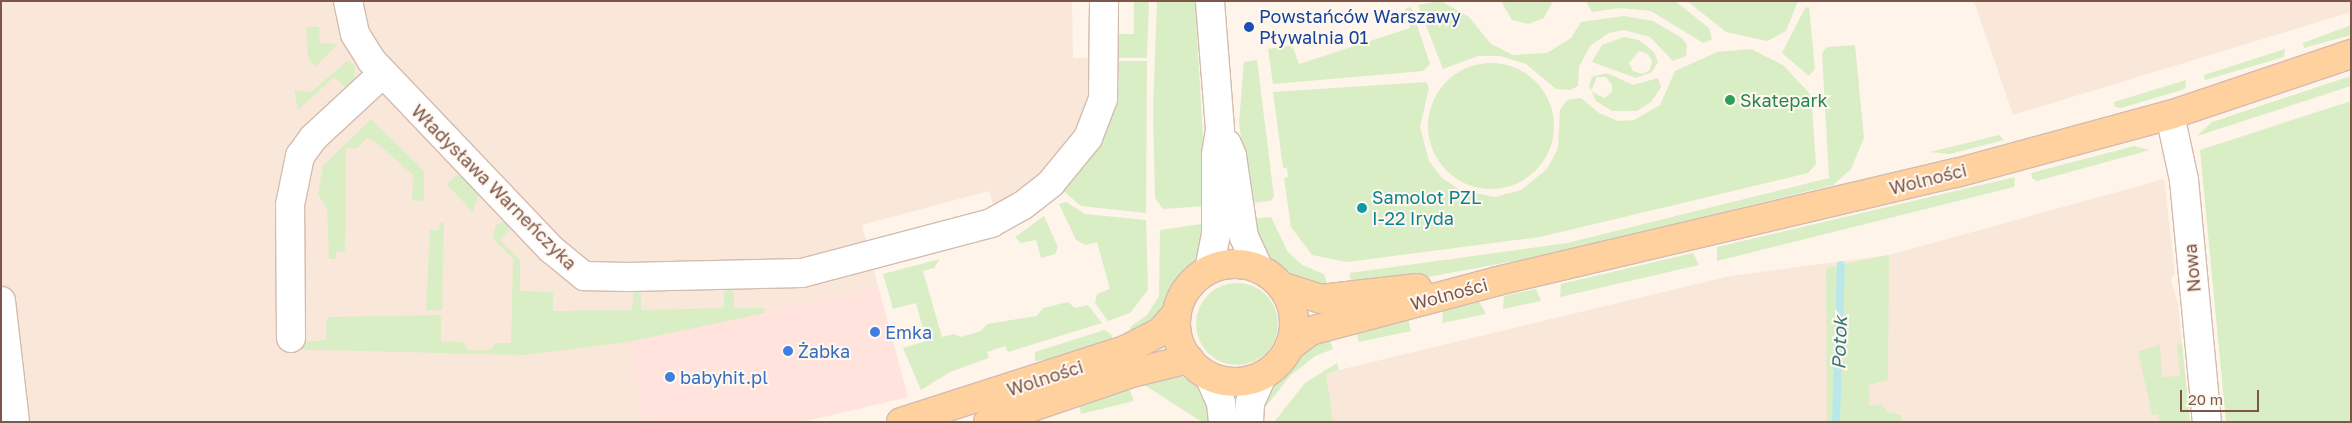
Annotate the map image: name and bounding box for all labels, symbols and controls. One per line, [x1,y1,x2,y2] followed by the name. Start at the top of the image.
[1259,6,1461,48] place label: Powstańców Warszawy Pływalnia 01
[1243,21,1255,33] marker: Powstańców Warszawy Pływalnia 01
[1740,89,1828,111] place label: Skatepark
[1724,94,1736,106] marker: Skatepark
[407,100,581,274] street label: Władysława Warneńczyka
[1887,159,1969,199] street label: Wolności
[1372,187,1481,230] place label: Samolot PZL I-22 Iryda
[1356,202,1368,214] marker: Samolot PZL I-22 Iryda
[2179,243,2205,293] street label: Nowa
[1408,273,1490,315] street label: Wolności
[1827,316,1851,370] water label: Potok
[885,321,932,343] place label: Emka
[869,326,881,338] marker: Emka
[798,340,850,362] place label: Żabka
[782,345,794,357] marker: Żabka
[1004,355,1086,401] street label: Wolności
[680,366,768,388] place label: babyhit.pl
[664,371,676,383] marker: babyhit.pl
[2182,380,2261,412] scale bar
[2188,390,2223,408] text: 20 m

